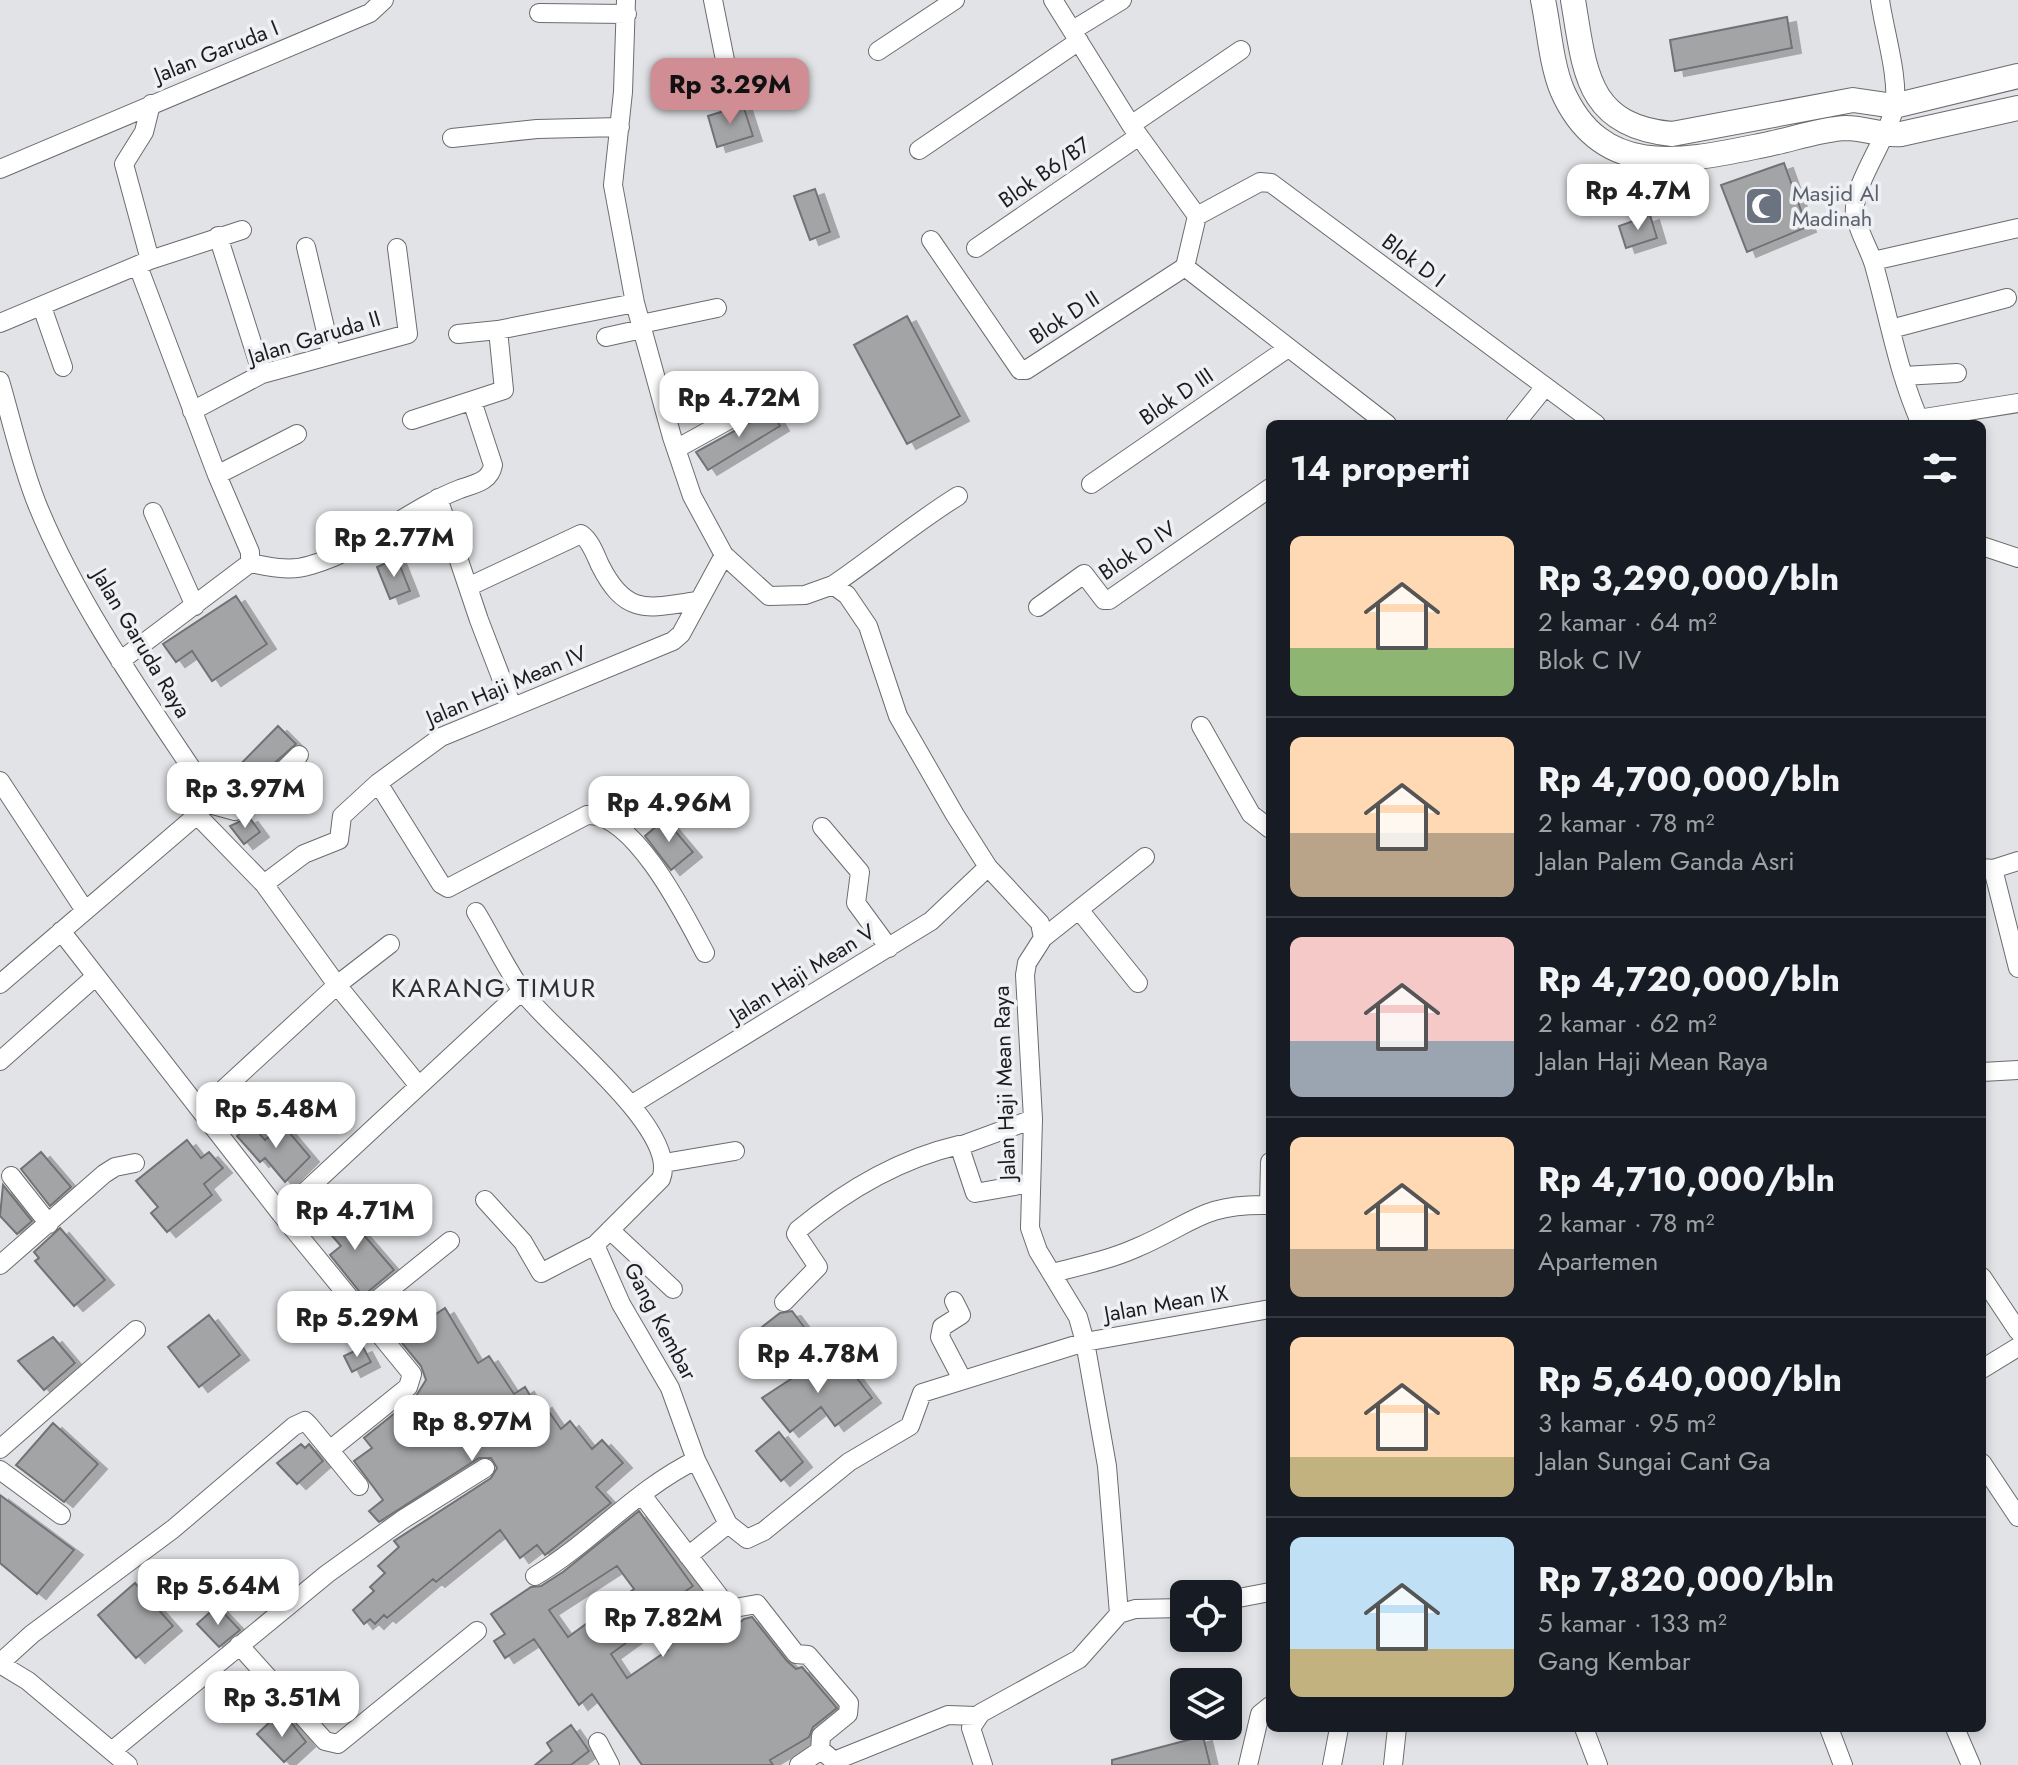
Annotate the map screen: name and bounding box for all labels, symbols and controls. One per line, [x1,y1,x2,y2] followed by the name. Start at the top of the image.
[146,12,283,92] street label: Jalan Garuda I
[647,58,813,126] pin: Rp 3.29M
[669,65,791,103] text: Rp 3.29M
[992,128,1097,215] street label: Blok B6/B7
[1564,164,1712,232] pin: Rp 4.7M
[1585,171,1691,209] text: Rp 4.7M
[1792,177,1879,234] place label: Masjid Al Madinah
[1743,185,1785,227] mosque icon: Masjid Al Madinah
[1375,225,1453,295] street label: Blok D I
[1023,282,1105,352] street label: Blok D II
[241,302,384,373] street label: Jalan Garuda II
[1132,359,1220,433] street label: Blok D III
[656,371,822,439] pin: Rp 4.72M
[677,378,801,416] text: Rp 4.72M
[1290,444,1470,493] text: 14 properti
[1918,446,1962,490] icon: filters
[311,511,477,579] pin: Rp 2.77M
[1092,512,1182,588] street label: Blok D IV
[334,518,454,556] text: Rp 2.77M
[1538,554,1839,603] text: Rp 3,290,000/bln
[83,560,199,724] street label: Jalan Garuda Raya
[1354,568,1450,664] icon: home
[1538,603,1717,641] text: 2 kamar · 64 m²
[418,637,592,734] street label: Jalan Haji Mean IV
[1538,641,1641,679] text: Blok C IV
[1538,755,1840,804] text: Rp 4,700,000/bln
[162,762,328,830] pin: Rp 3.97M
[185,769,305,807] text: Rp 3.97M
[1354,769,1450,865] icon: home
[586,776,752,844] pin: Rp 4.96M
[606,783,732,821] text: Rp 4.96M
[1538,804,1715,842] text: 2 kamar · 78 m²
[1538,842,1795,880] text: Jalan Palem Ganda Asri
[721,915,881,1032] street label: Jalan Haji Mean V
[1538,955,1840,1004] text: Rp 4,720,000/bln
[391,969,597,1007] district label: KARANG TIMUR
[1354,969,1450,1065] icon: home
[985,985,1023,1184] street label: Jalan Haji Mean Raya
[1538,1004,1717,1042] text: 2 kamar · 62 m²
[1538,1042,1768,1080] text: Jalan Haji Mean Raya
[193,1082,359,1150] pin: Rp 5.48M
[214,1089,338,1127] text: Rp 5.48M
[1538,1155,1835,1204] text: Rp 4,710,000/bln
[1354,1169,1450,1265] icon: home
[272,1184,438,1252] pin: Rp 4.71M
[295,1191,415,1229] text: Rp 4.71M
[1538,1204,1715,1242] text: 2 kamar · 78 m²
[1538,1242,1658,1280] text: Apartemen
[617,1256,706,1386] street label: Gang Kembar
[1099,1276,1230,1330] street label: Jalan Mean IX
[274,1291,440,1359] pin: Rp 5.29M
[295,1298,419,1336] text: Rp 5.29M
[735,1327,901,1395] pin: Rp 4.78M
[757,1334,879,1372] text: Rp 4.78M
[1538,1355,1842,1404] text: Rp 5,640,000/bln
[1354,1369,1450,1465] icon: home
[389,1395,555,1463] pin: Rp 8.97M
[412,1402,532,1440] text: Rp 8.97M
[1538,1404,1716,1442] text: 3 kamar · 95 m²
[1538,1442,1771,1480] text: Jalan Sungai Cant Ga
[1538,1555,1834,1604] text: Rp 7,820,000/bln
[135,1559,301,1627] pin: Rp 5.64M
[156,1566,280,1604] text: Rp 5.64M
[1354,1569,1450,1665] icon: home
[1170,1580,1242,1740] map controls
[1170,1580,1242,1652] button: locate
[580,1591,746,1659] pin: Rp 7.82M
[604,1598,722,1636] text: Rp 7.82M
[1538,1604,1727,1642] text: 5 kamar · 133 m²
[1538,1642,1691,1680] text: Gang Kembar
[1170,1668,1242,1740] button: layers
[199,1671,365,1739] pin: Rp 3.51M
[223,1678,341,1716] text: Rp 3.51M

